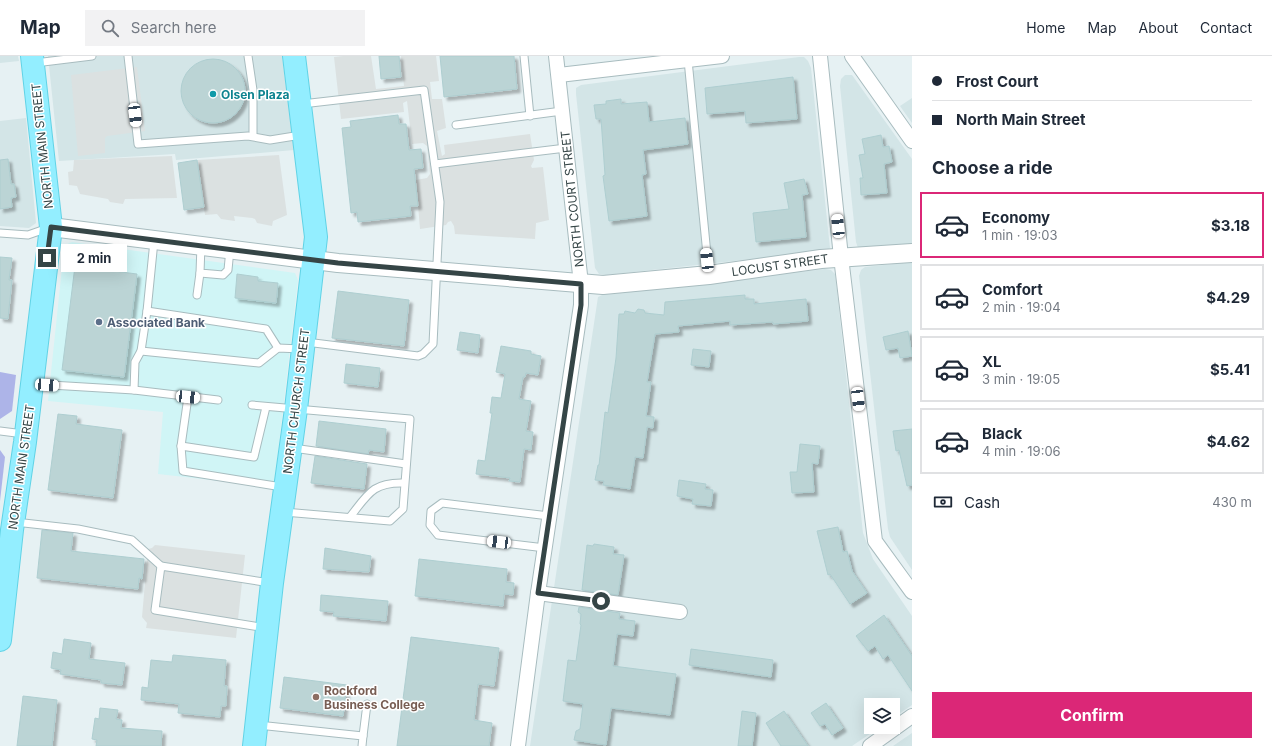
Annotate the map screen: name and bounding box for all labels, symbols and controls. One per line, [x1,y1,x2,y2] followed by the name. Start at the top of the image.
[85,10,365,46] search box
[20,16,61,39] text: Map
[99,17,121,39] icon: search
[131,18,216,37] text: Search here
[1026,19,1065,36] text: Home
[1087,19,1117,36] text: Map
[1139,19,1178,36] text: About
[1200,19,1252,36] text: Contact
[956,72,1038,91] text: Frost Court
[28,82,56,209] street label: NORTH MAIN STREET
[221,87,290,102] place label: Olsen Plaza
[208,89,218,99] marker: Olsen Plaza
[128,102,142,128] car
[956,110,1086,129] text: North Main Street
[557,130,587,268] street label: NORTH COURT STREET
[932,157,1053,178] text: Choose a ride
[934,207,970,243] icon: car
[982,208,1050,227] text: Economy
[831,213,845,239] car
[1211,216,1250,235] text: $3.18
[982,227,1058,243] text: 1 min · 19:03
[61,244,127,272] callout: 2 min
[700,247,714,273] car
[38,249,56,267] route end
[77,250,111,266] text: 2 min
[731,251,830,279] street label: LOCUST STREET
[934,279,970,315] icon: car
[982,280,1043,299] text: Comfort
[1206,288,1250,307] text: $4.29
[982,299,1061,315] text: 2 min · 19:04
[107,315,205,330] place label: Associated Bank
[94,317,104,327] marker: Associated Bank
[280,327,312,475] street label: NORTH CHURCH STREET
[934,351,970,387] icon: car
[982,352,1002,371] text: XL
[1210,360,1250,379] text: $5.41
[982,371,1060,387] text: 3 min · 19:05
[35,378,59,392] car
[851,386,865,412] car
[175,390,201,404] car
[5,403,37,530] street label: NORTH MAIN STREET
[934,423,970,459] icon: car
[982,424,1022,443] text: Black
[1207,432,1250,451] text: $4.62
[982,443,1061,459] text: 4 min · 19:06
[932,491,954,513] icon: cash
[964,493,1000,512] text: Cash
[1212,494,1252,510] text: 430 m
[486,535,512,549] car
[592,592,610,610] route start
[324,683,425,712] place label: Rockford Business College
[311,692,321,702] marker: Rockford Business College
[932,692,1252,738] button: Confirm
[864,698,900,734] map controls
[864,698,900,734] button: layers

